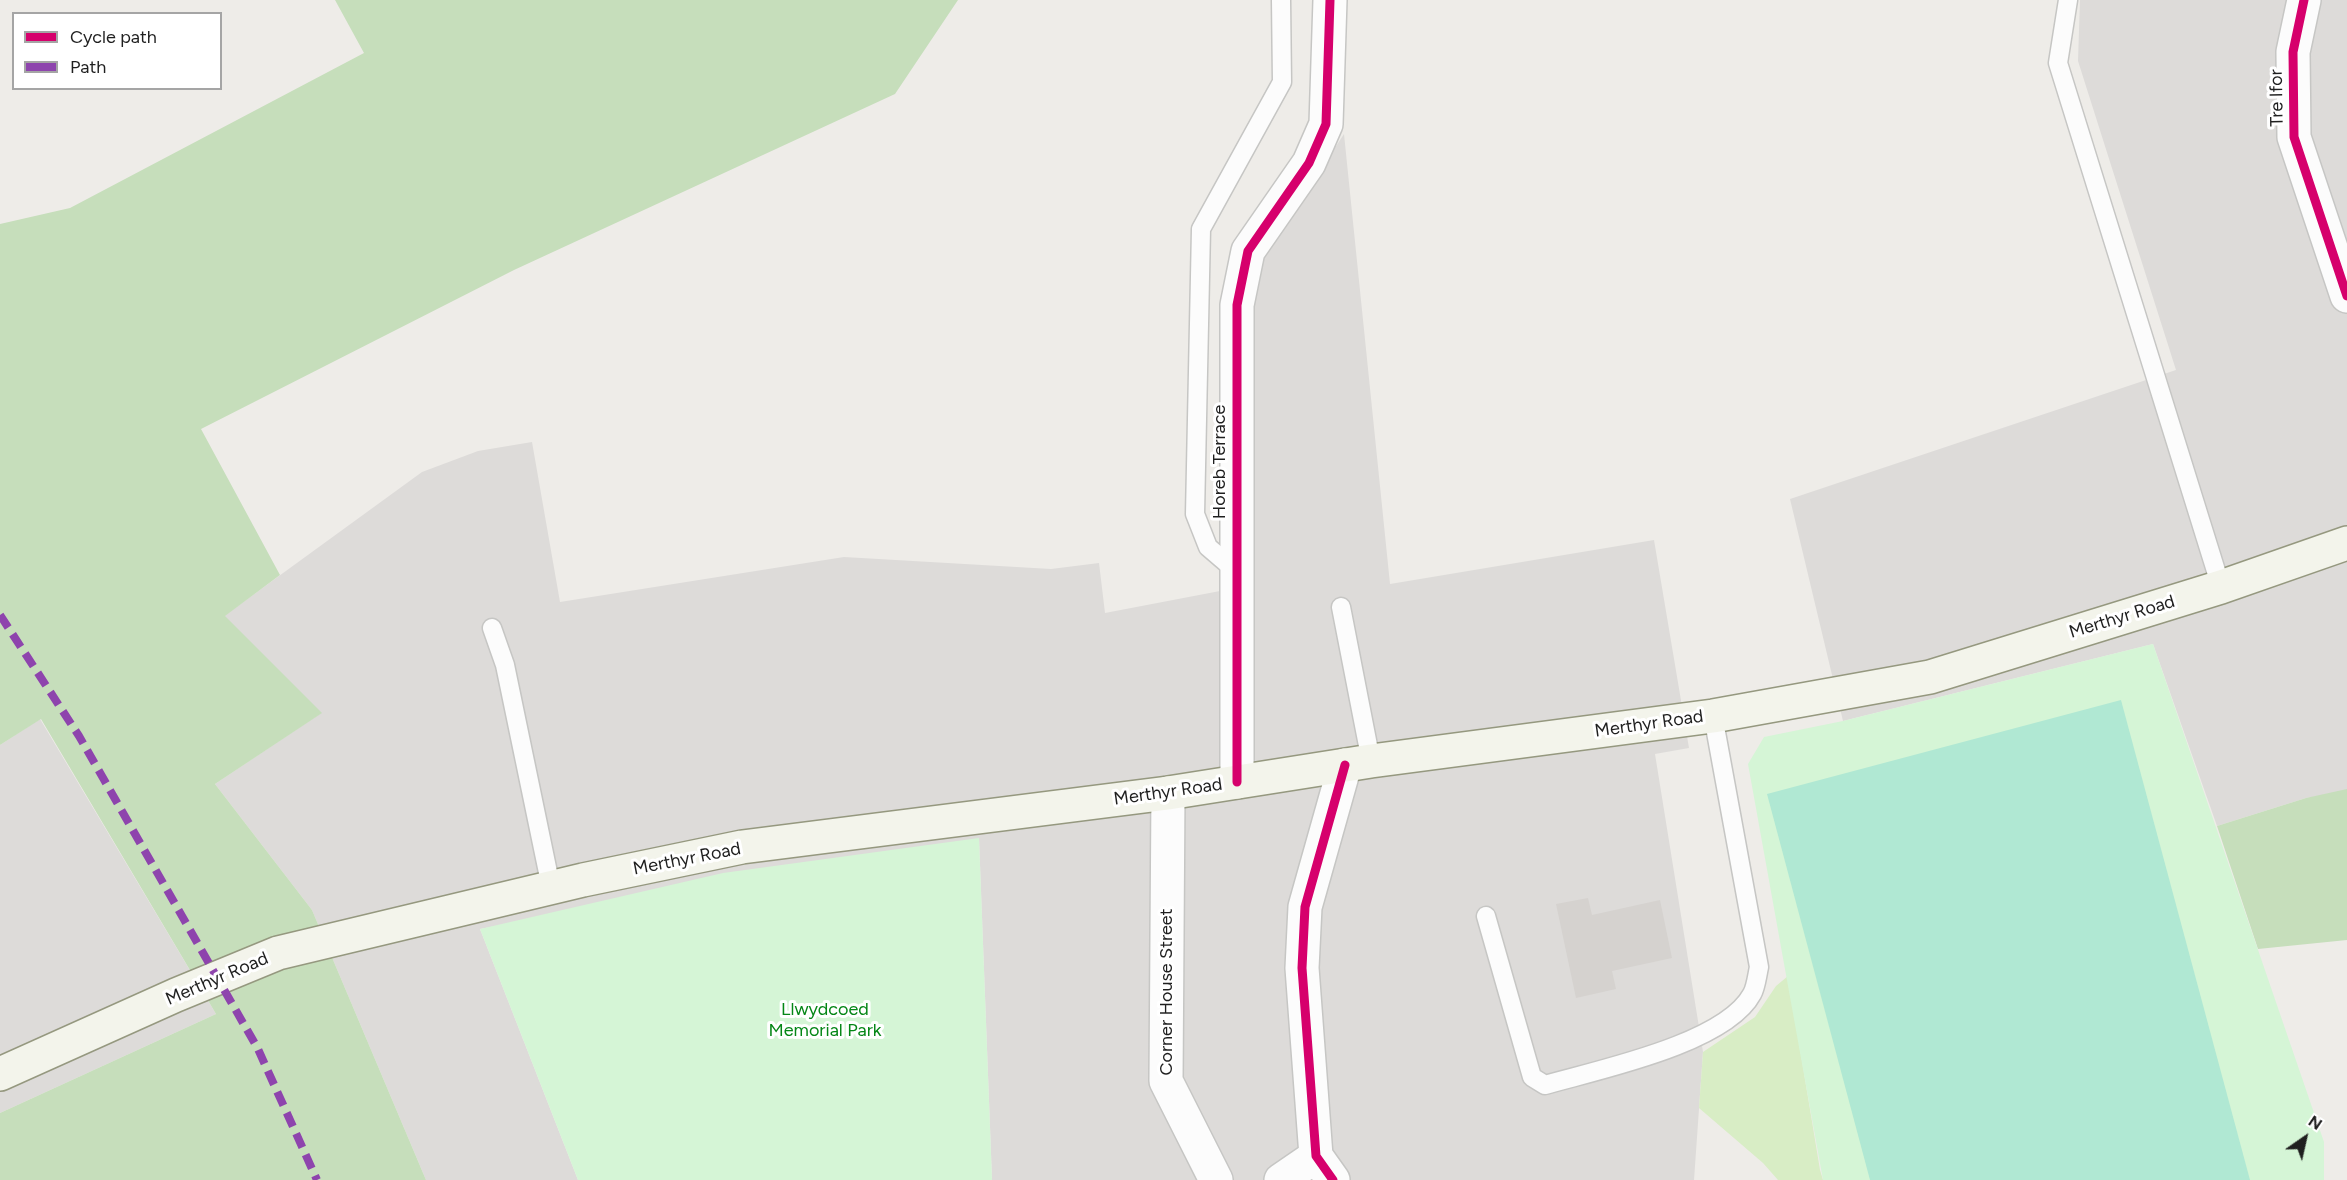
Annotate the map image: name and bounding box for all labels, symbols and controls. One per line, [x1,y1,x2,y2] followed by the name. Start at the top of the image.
[12,12,222,90] legend
[70,26,157,48] text: Cycle path
[70,56,106,78] text: Path
[2266,69,2288,127] street label: Tre Ifor
[1209,405,1231,519] street label: Horeb Terrace
[2067,591,2177,643] street label: Merthyr Road
[1593,706,1705,742] street label: Merthyr Road
[1112,774,1224,810] street label: Merthyr Road
[631,838,743,880] street label: Merthyr Road
[1156,909,1178,1075] street label: Corner House Street
[162,948,272,1010] street label: Merthyr Road
[769,999,881,1042] park label: Llwydcoed Memorial Park
[2275,1108,2335,1168] north arrow
[2305,1111,2326,1134] text: N

